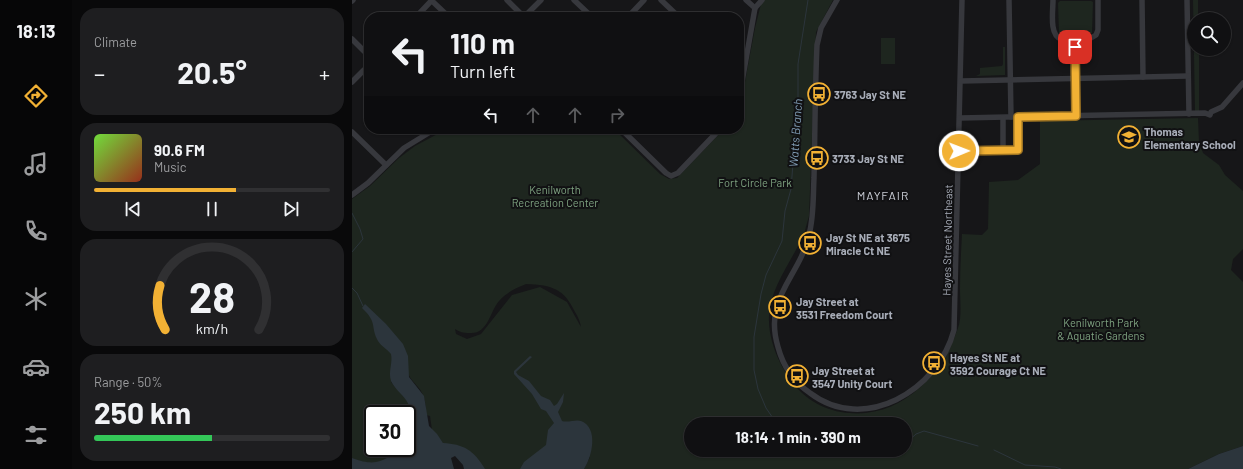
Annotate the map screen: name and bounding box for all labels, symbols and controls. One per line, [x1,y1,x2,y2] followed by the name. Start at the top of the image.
[1187,12,1231,56] map controls
[1187,12,1231,56] button: search
[17,20,55,42] text: 18:13
[450,26,515,60] text: 110 m
[384,28,436,80] icon: left
[1058,30,1092,64] pin
[94,34,137,50] text: Climate
[1064,36,1086,58] icon: arrive
[177,54,247,90] text: 20.5°
[94,60,105,86] text: −
[319,60,330,86] text: +
[450,60,516,82] text: Turn left
[806,81,832,107] bus stop icon: 3763 Jay St NE
[22,82,50,110] icon: directions
[834,88,906,101] place label: 3763 Jay St NE
[786,98,804,168] water label: Watts Branch
[480,104,502,126] icon: left
[522,104,544,126] icon: ahead
[564,104,586,126] icon: ahead
[606,104,628,126] icon: right
[1116,124,1142,150] school or university icon: Thomas Elementary School
[1144,125,1236,151] place label: Thomas Elementary School
[938,130,980,172] position arrow
[154,141,205,159] text: 90.6 FM
[804,145,830,171] bus stop icon: 3733 Jay St NE
[22,150,50,178] icon: music
[832,152,904,165] place label: 3733 Jay St NE
[154,159,187,175] text: Music
[718,176,792,189] park label: Fort Circle Park
[512,183,598,209] park label: Kenilworth Recreation Center
[940,184,954,296] street label: Hayes Street Northeast
[857,188,909,202] district label: MAYFAIR
[122,198,144,220] icon: previous
[201,198,223,220] icon: pause
[280,198,302,220] icon: next
[22,217,50,245] icon: phone
[797,230,823,256] bus stop icon: Jay St NE at 3675 Miracle Ct NE
[826,231,910,257] place label: Jay St NE at 3675 Miracle Ct NE
[189,271,235,321] text: 28
[22,285,50,313] icon: climate
[767,294,793,320] bus stop icon: Jay Street at 3531 Freedom Court
[796,295,893,321] place label: Jay Street at 3531 Freedom Court
[1057,316,1145,342] park label: Kenilworth Park & Aquatic Gardens
[196,320,228,337] text: km/h
[921,350,947,376] bus stop icon: Hayes St NE at 3592 Courage Ct NE
[950,351,1046,377] place label: Hayes St NE at 3592 Courage Ct NE
[22,353,50,381] icon: car
[784,363,810,389] bus stop icon: Jay Street at 3547 Unity Court
[812,364,892,390] place label: Jay Street at 3547 Unity Court
[94,374,162,390] text: Range · 50%
[94,394,191,430] text: 250 km
[364,405,416,457] speed limit sign: 30
[22,421,50,449] icon: filters
[735,428,861,446] text: 18:14 · 1 min · 390 m

